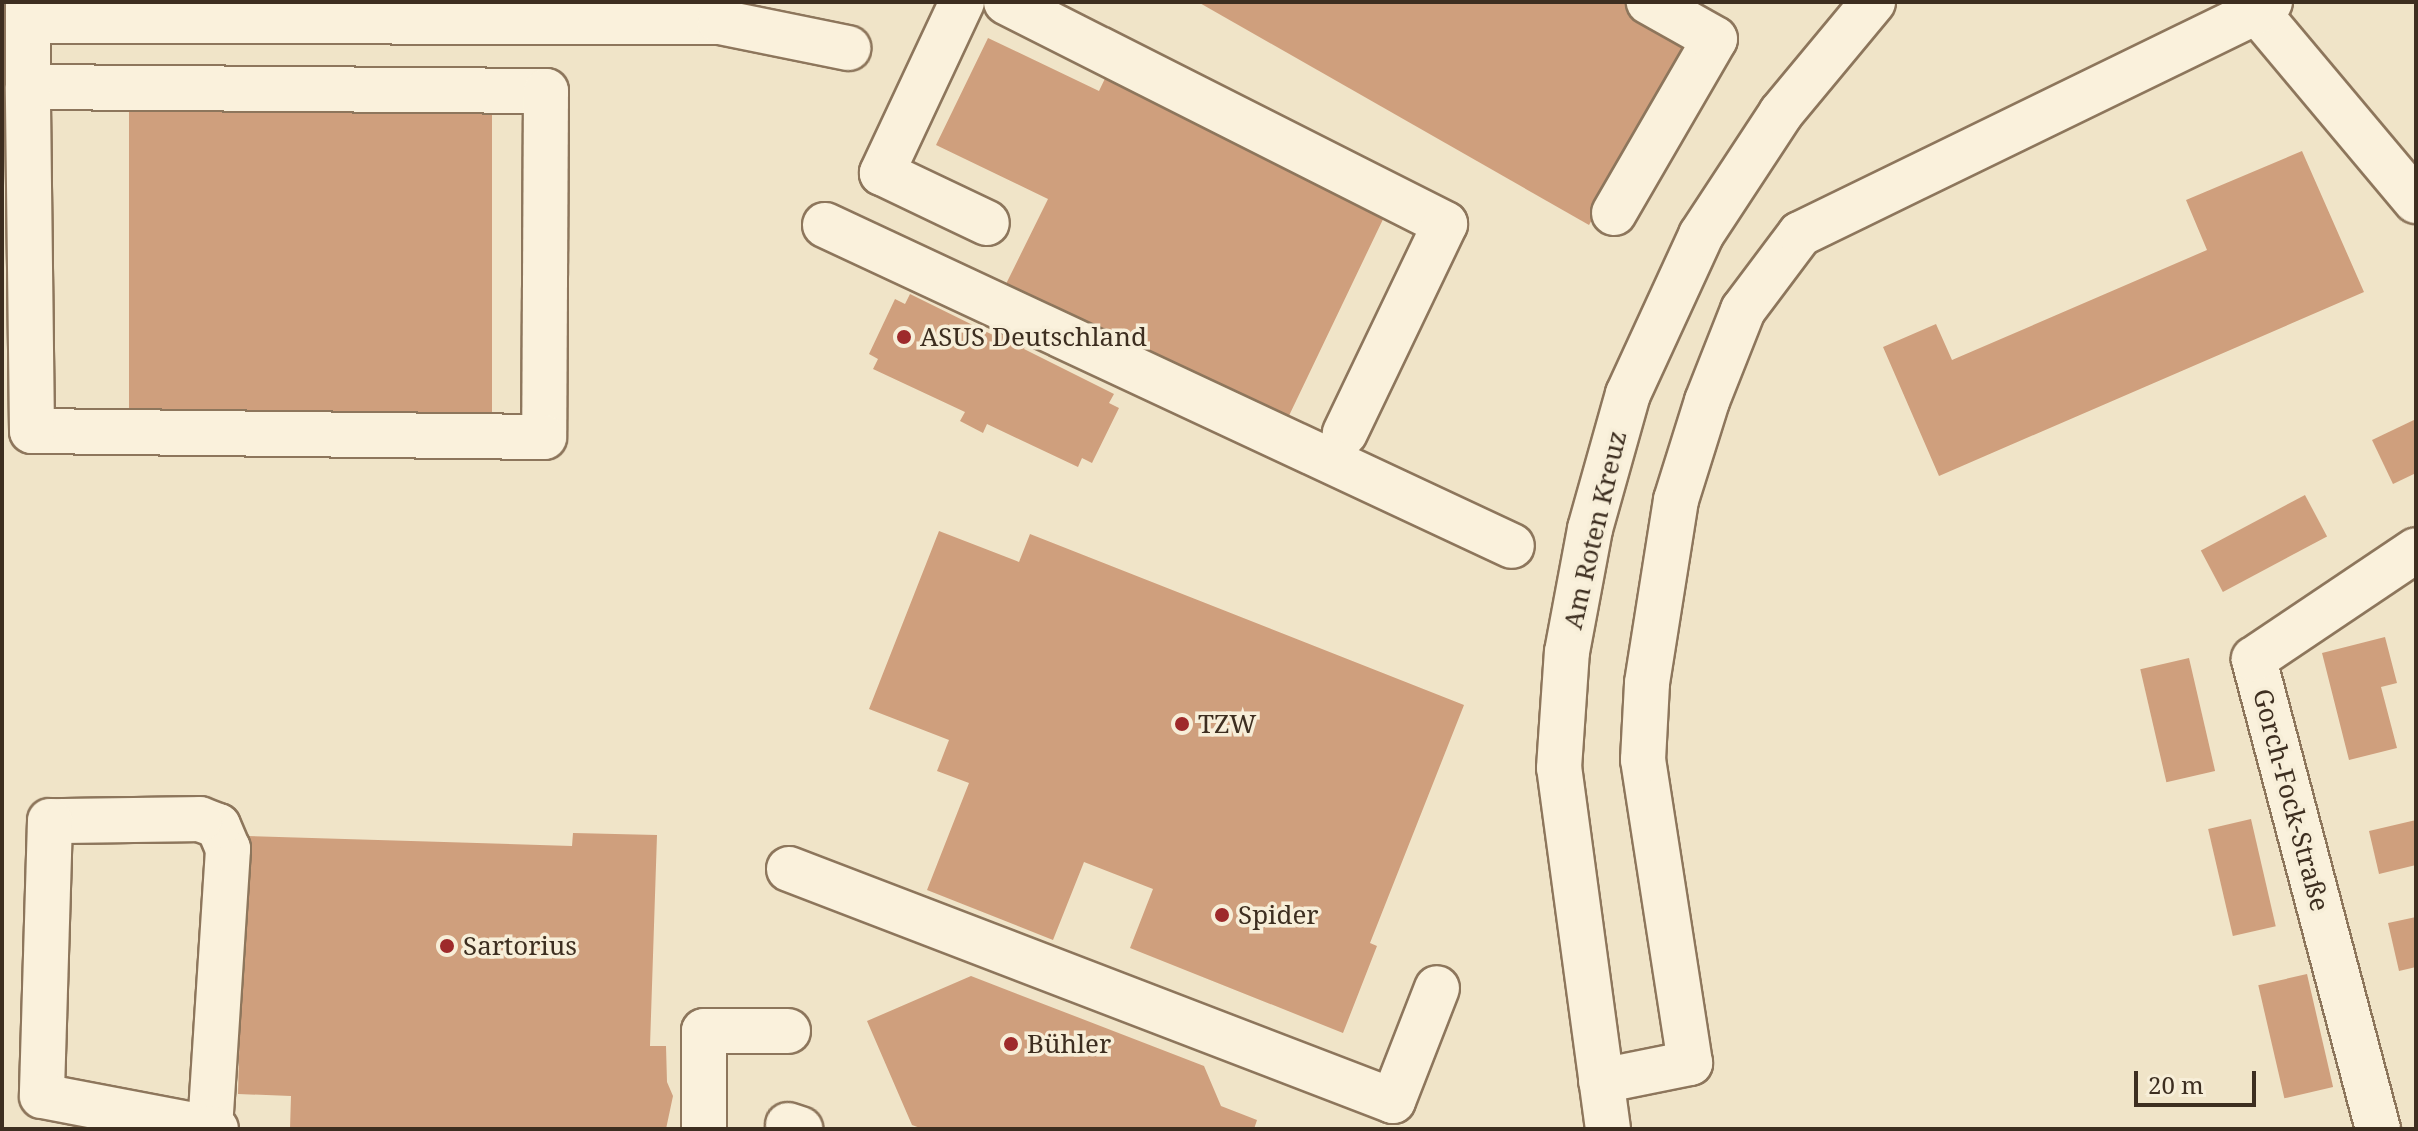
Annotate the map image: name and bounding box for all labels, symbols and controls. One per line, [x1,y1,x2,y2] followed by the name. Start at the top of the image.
[920,321,1147,353] place label: ASUS Deutschland
[895,328,913,346] marker: ASUS Deutschland
[1557,428,1633,632] street label: Am Roten Kreuz
[2246,685,2336,915] street label: Gorch-Fock-Straße
[1198,708,1257,740] place label: TZW
[1173,715,1191,733] marker: TZW
[1238,899,1319,931] place label: Spider
[1213,906,1231,924] marker: Spider
[463,930,577,962] place label: Sartorius
[438,937,456,955] marker: Sartorius
[1027,1028,1111,1060] place label: Bühler
[1002,1035,1020,1053] marker: Bühler
[2138,1055,2260,1105] scale bar
[2148,1068,2204,1101] text: 20 m

